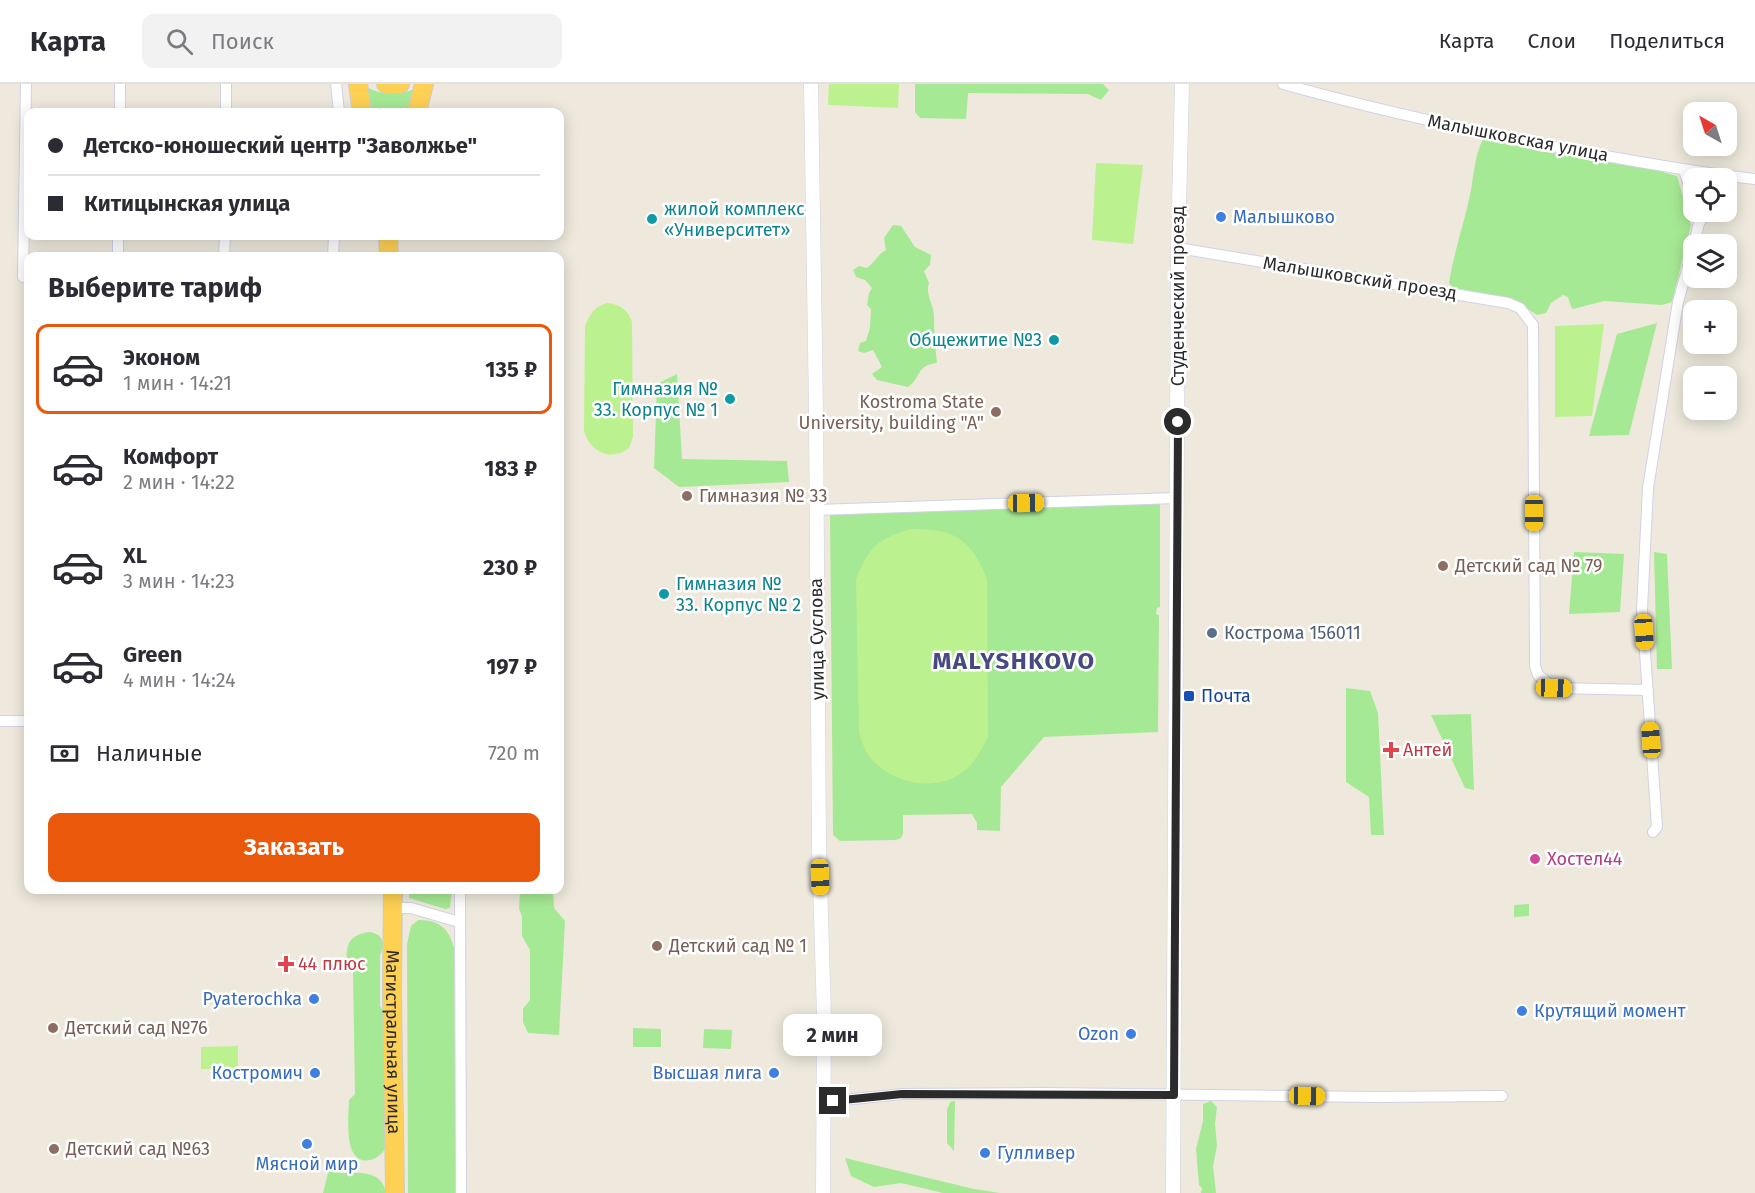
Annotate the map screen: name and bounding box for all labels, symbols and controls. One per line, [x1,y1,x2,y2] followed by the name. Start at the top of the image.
[142,14,562,68] search box
[30,25,106,58] text: Карта
[163,25,196,58] icon: search
[211,28,274,55] text: Поиск
[1439,28,1495,54] text: Карта
[1528,28,1576,54] text: Слои
[1609,28,1725,54] text: Поделиться
[1683,102,1737,156] north arrow
[1683,102,1737,420] map controls
[1426,110,1610,166] street label: Малышковская улица
[84,132,477,159] text: Детско-юношеский центр "Заволжье"
[1683,168,1737,222] button: locate
[84,190,290,217] text: Китицынская улица
[664,198,805,241] place label: жилой комплекс «Университет»
[1167,206,1189,386] street label: Студенческий проезд
[1233,206,1335,228] place label: Малышково
[1214,210,1228,224] marker: Малышково
[645,212,659,226] marker: жилой комплекс «Университет»
[1683,234,1737,288] button: layers
[1262,252,1458,304] street label: Малышковский проезд
[48,272,262,304] text: Выберите тариф
[1683,300,1737,354] button: +
[909,329,1042,351] place label: Общежитие №3
[1047,333,1061,347] marker: Общежитие №3
[51,342,105,396] icon: car
[123,344,200,371] text: Эконом
[485,356,537,383] text: 135 ₽
[1683,366,1737,420] button: −
[123,371,232,395] text: 1 мин · 14:21
[594,378,718,421] place label: Гимназия № 33. Корпус № 1
[799,391,984,434] place label: Kostroma State University, building "A"
[723,392,737,406] marker: Гимназия № 33. Корпус № 1
[989,405,1003,419] marker: Kostroma State University, building "A"
[1164,408,1191,435] route start
[51,441,105,495] icon: car
[123,443,218,470] text: Комфорт
[484,455,537,482] text: 183 ₽
[123,470,235,494] text: 2 мин · 14:22
[699,485,827,507] place label: Гимназия № 33
[680,489,694,503] marker: Гимназия № 33
[1008,494,1044,512] car
[1525,495,1543,531] car
[51,540,105,594] icon: car
[123,542,147,569] text: XL
[483,554,537,581] text: 230 ₽
[1454,555,1602,577] place label: Детский сад № 79
[1436,559,1450,573] marker: Детский сад № 79
[123,569,235,593] text: 3 мин · 14:23
[676,573,801,616] place label: Гимназия № 33. Корпус № 2
[805,578,829,700] street label: улица Суслова
[657,587,671,601] marker: Гимназия № 33. Корпус № 2
[1634,613,1654,651] car
[1224,622,1361,644] place label: Кострома 156011
[1205,626,1219,640] marker: Кострома 156011
[51,639,105,693] icon: car
[123,641,182,668] text: Green
[932,647,1096,675] district label: MALYSHKOVO
[486,653,537,680] text: 197 ₽
[123,668,236,692] text: 4 мин · 14:24
[1536,678,1572,698] car
[1201,685,1251,707] place label: Почта
[1182,689,1196,703] marker: Почта
[1641,721,1661,759] car
[48,737,81,770] icon: cash
[1403,739,1452,761] place label: Антей
[96,740,202,767] text: Наличные
[488,741,540,765] text: 720 m
[1384,743,1398,757] marker: Антей
[48,813,540,882] button: Заказать
[1547,848,1623,870] place label: Хостел44
[1528,852,1542,866] marker: Хостел44
[810,859,830,895] car
[668,935,807,957] place label: Детский сад № 1
[650,939,664,953] marker: Детский сад № 1
[381,950,405,1134] street label: Магистральная улица
[298,953,366,975] place label: 44 плюс
[279,957,293,971] marker: 44 плюс
[202,988,302,1010] place label: Pyaterochka
[307,992,321,1006] marker: Pyaterochka
[1534,1000,1687,1022] place label: Крутящий момент
[1515,1004,1529,1018] marker: Крутящий момент
[784,1014,882,1056] callout: 2 мин
[64,1017,208,1039] place label: Детский сад №76
[46,1021,60,1035] marker: Детский сад №76
[806,1023,859,1047] text: 2 мин
[1078,1023,1119,1045] place label: Ozon
[1124,1027,1138,1041] marker: Ozon
[211,1062,303,1084] place label: Костромич
[652,1062,762,1084] place label: Высшая лига
[308,1066,322,1080] marker: Костромич
[767,1066,781,1080] marker: Высшая лига
[819,1087,846,1114] route end
[1289,1087,1325,1105] car
[300,1137,314,1151] marker: Мясной мир
[65,1138,210,1160] place label: Детский сад №63
[47,1142,61,1156] marker: Детский сад №63
[997,1142,1075,1164] place label: Гулливер
[978,1146,992,1160] marker: Гулливер
[256,1153,358,1175] place label: Мясной мир

